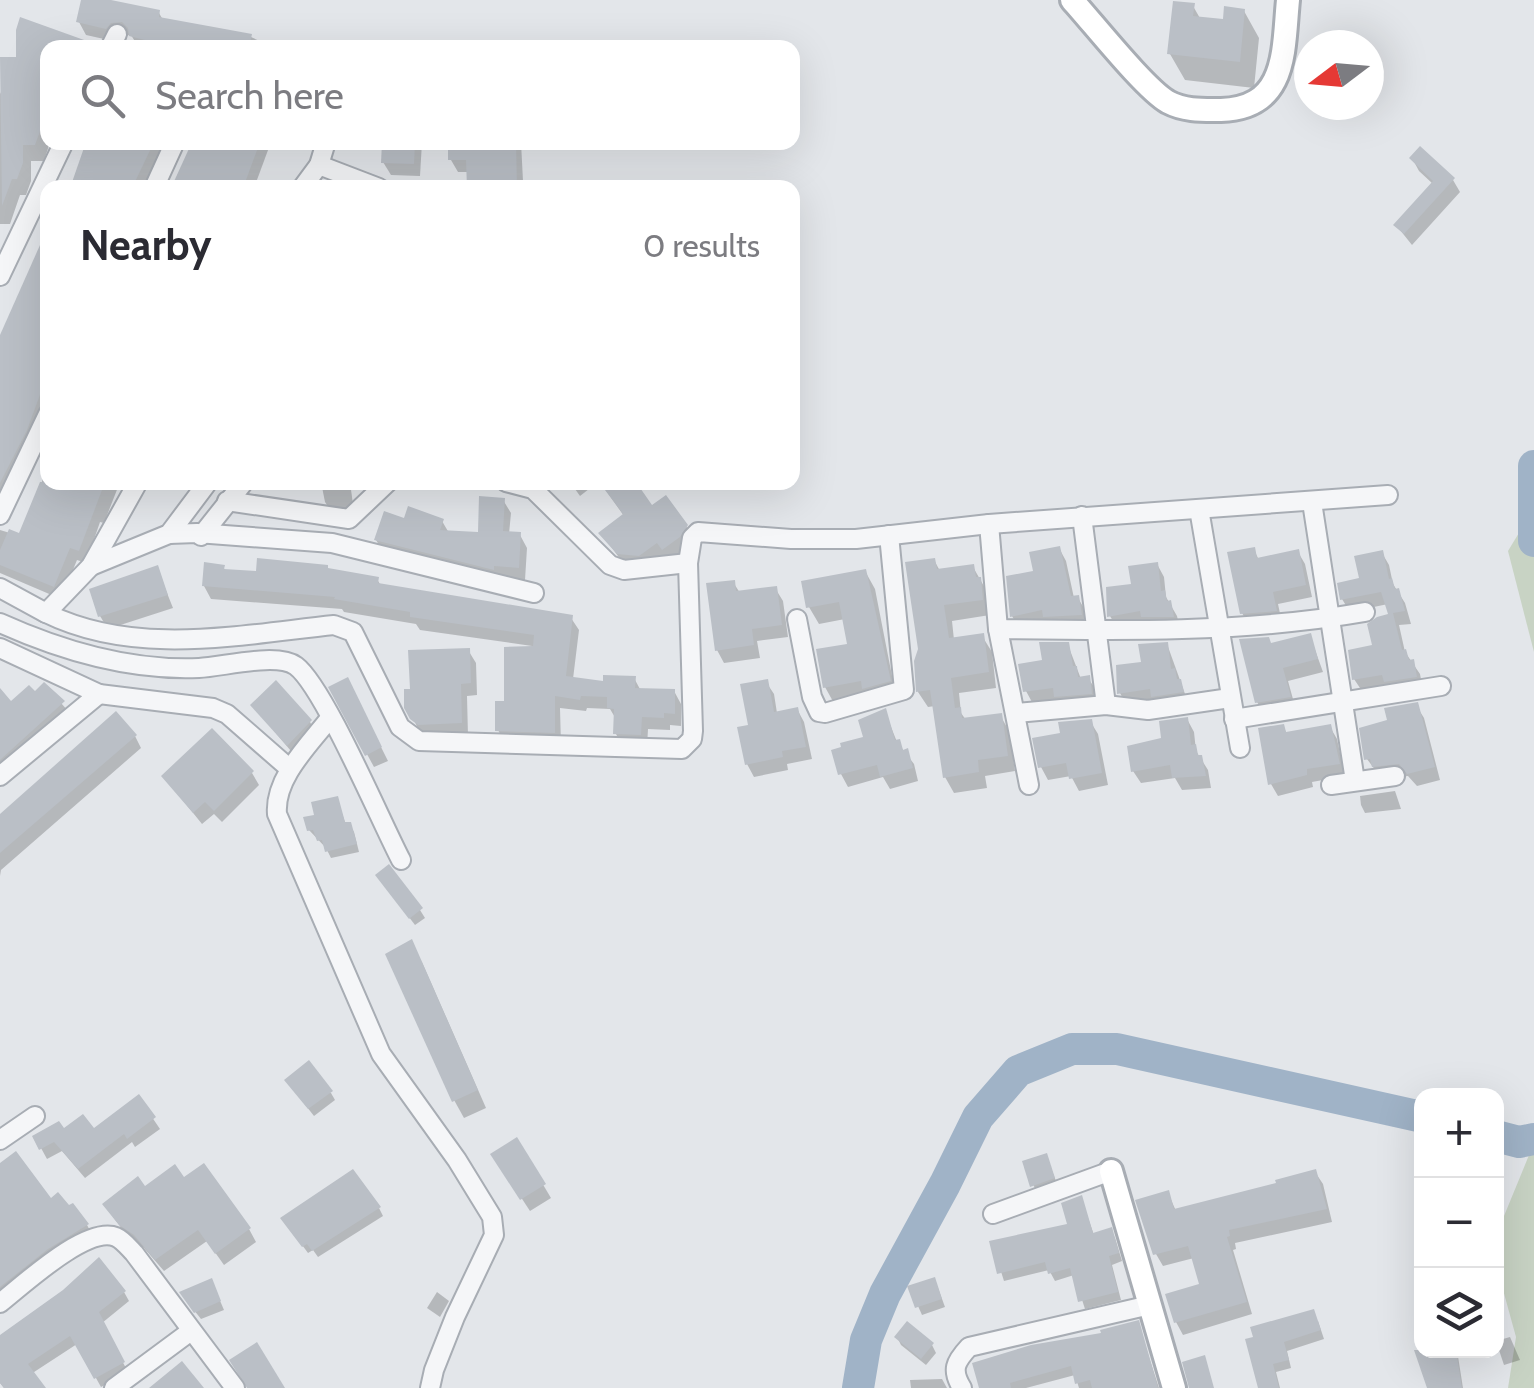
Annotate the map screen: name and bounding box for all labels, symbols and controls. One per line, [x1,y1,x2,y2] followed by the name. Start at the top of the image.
[1294,30,1384,120] north arrow
[40,40,800,150] search box
[75,68,130,123] icon: search
[155,72,344,119] text: Search here
[80,219,212,271] text: Nearby
[643,226,760,265] text: 0 results
[1414,1088,1504,1358] map controls
[1414,1088,1504,1178] button: +
[1414,1178,1504,1268] button: −
[1414,1268,1504,1358] button: layers

